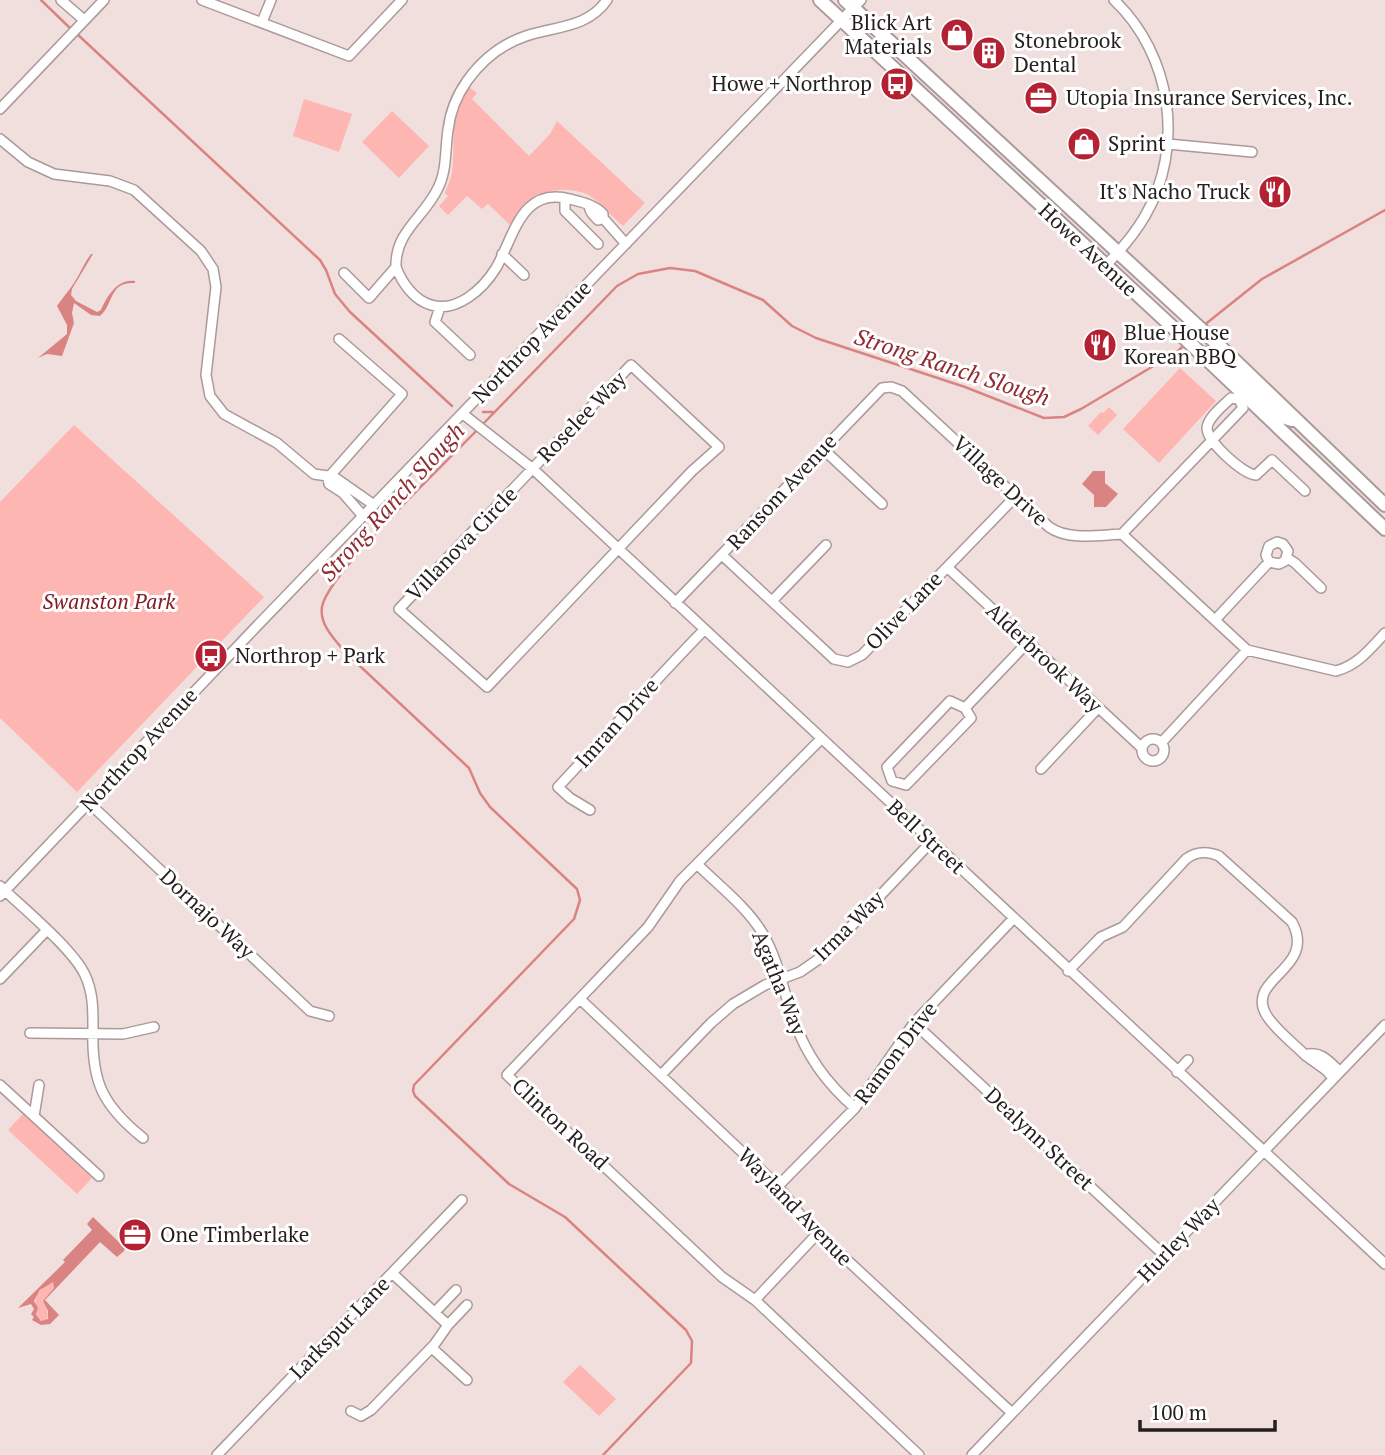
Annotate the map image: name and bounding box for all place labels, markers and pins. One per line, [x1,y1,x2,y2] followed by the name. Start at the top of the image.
[844,8,932,60] place label: Blick Art Materials
[938,16,976,54] shop icon: Blick Art Materials
[1014,26,1121,78] place label: Stonebrook Dental
[970,34,1008,72] building icon: Stonebrook Dental
[878,65,916,103] bus stop icon: Howe + Northrop
[712,69,872,97] place label: Howe + Northrop
[1022,79,1060,117] office icon: Utopia Insurance Services, Inc.
[1066,83,1353,111] place label: Utopia Insurance Services, Inc.
[1065,125,1103,163] shop icon: Sprint
[1108,129,1166,157] place label: Sprint
[1256,173,1294,211] restaurant icon: It's Nacho Truck
[1099,177,1250,205] place label: It's Nacho Truck
[1124,318,1237,370] place label: Blue House Korean BBQ
[1081,326,1119,364] restaurant icon: Blue House Korean BBQ
[192,637,230,675] bus stop icon: Northrop + Park
[235,641,385,669] place label: Northrop + Park
[116,1216,154,1254] office icon: One Timberlake
[160,1220,309,1248] place label: One Timberlake

